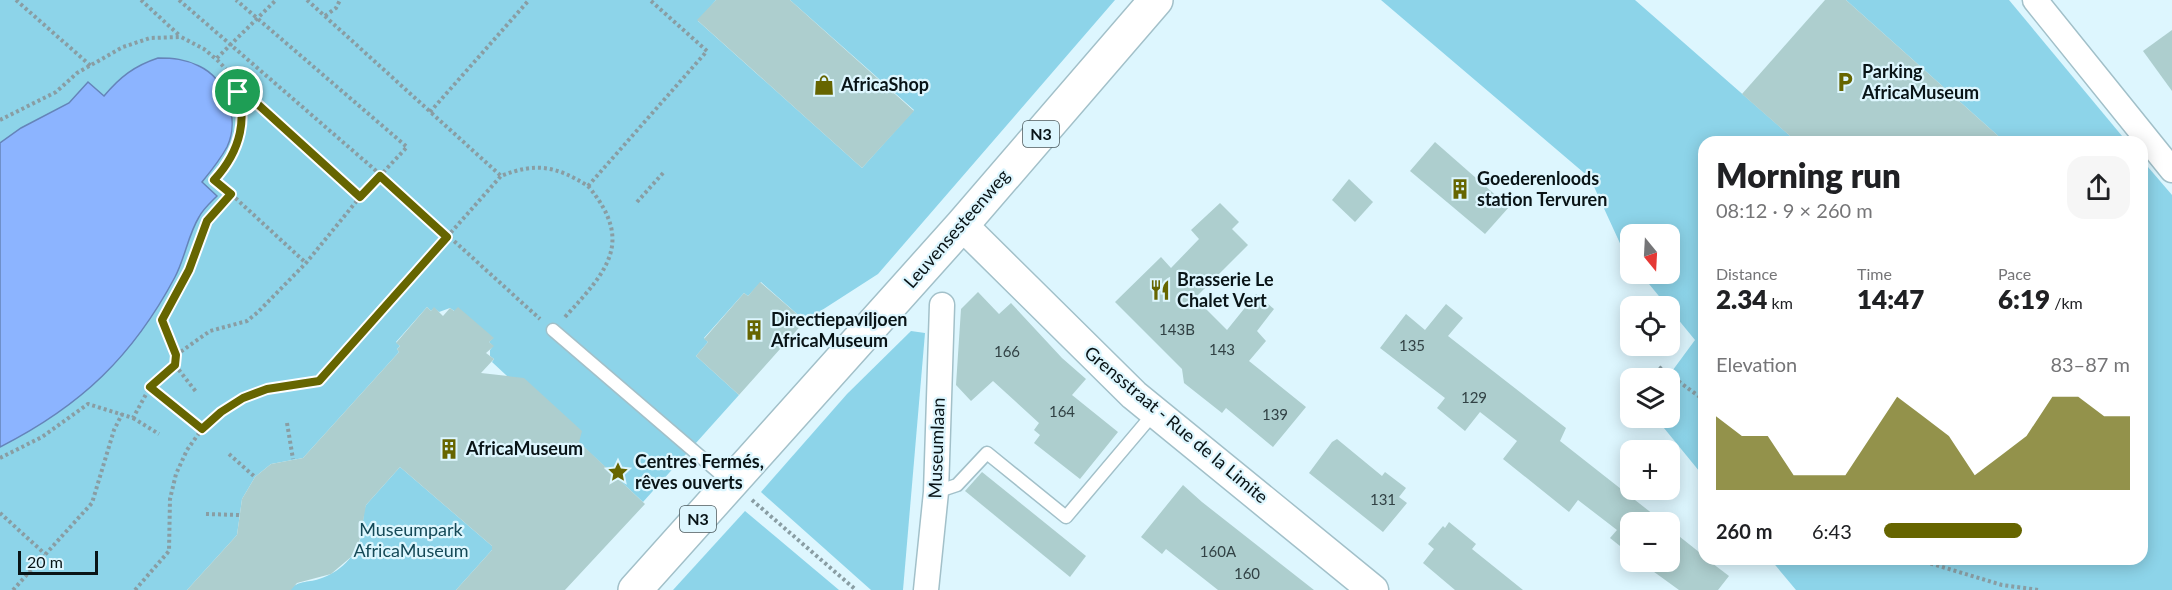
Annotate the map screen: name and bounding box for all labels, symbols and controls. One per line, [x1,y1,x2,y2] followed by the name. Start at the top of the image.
[1861,60,1979,103] place label: Parking AfricaMuseum
[212,66,263,117] pin
[1833,70,1857,94] parking icon: Parking AfricaMuseum
[812,73,836,97] shop icon: AfricaShop
[840,73,929,95] place label: AfricaShop
[221,75,254,108] icon: arrive
[1023,121,1059,147] road number: N3
[1716,155,1901,195] text: Morning run
[2067,156,2130,219] button: share
[899,164,1014,292] street label: Leuvensesteenweg
[1477,167,1607,210] place label: Goederenloods station Tervuren
[1448,177,1472,201] building icon: Goederenloods station Tervuren
[1716,198,1873,222] text: 08:12 · 9 × 260 m
[1620,224,1680,284] north arrow
[1620,224,1680,572] map controls
[1716,264,1777,283] text: Distance
[1857,264,1892,283] text: Time
[1998,264,2031,283] text: Pace
[1177,268,1274,311] place label: Brasserie Le Chalet Vert
[1148,278,1172,302] restaurant icon: Brasserie Le Chalet Vert
[1716,283,1767,315] text: 2.34
[1857,283,1924,315] text: 14:47
[1998,283,2050,315] text: 6:19
[1767,293,1793,312] text: km
[2050,293,2083,312] text: /km
[1620,296,1680,356] button: locate
[770,308,907,351] place label: Directiepaviljoen AfricaMuseum
[742,318,766,342] building icon: Directiepaviljoen AfricaMuseum
[1159,320,1195,338] house number: 143B
[1399,336,1425,354] house number: 135
[1209,340,1235,358] house number: 143
[1080,341,1273,508] street label: Grensstraat - Rue de la Limite
[994,342,1020,360] house number: 166
[1716,352,1797,376] text: Elevation
[2050,352,2130,376] text: 83–87 m
[1620,368,1680,428] button: layers
[1461,388,1487,406] house number: 129
[923,397,949,499] street label: Museumlaan
[1049,402,1075,420] house number: 164
[1262,405,1288,423] house number: 139
[437,437,461,461] building icon: AfricaMuseum
[465,437,583,459] place label: AfricaMuseum
[1620,440,1680,500] button: +
[635,450,764,493] place label: Centres Fermés, rêves ouverts
[606,460,630,484] place icon: Centres Fermés, rêves ouverts
[1370,490,1396,508] house number: 131
[680,506,716,532] road number: N3
[1620,512,1680,572] button: −
[353,518,469,561] park label: Museumpark AfricaMuseum
[1716,519,1772,543] text: 260 m
[1812,519,1852,543] text: 6:43
[1200,542,1237,560] house number: 160A
[18,548,98,576] scale bar
[27,552,63,571] text: 20 m
[1234,564,1260,582] house number: 160

